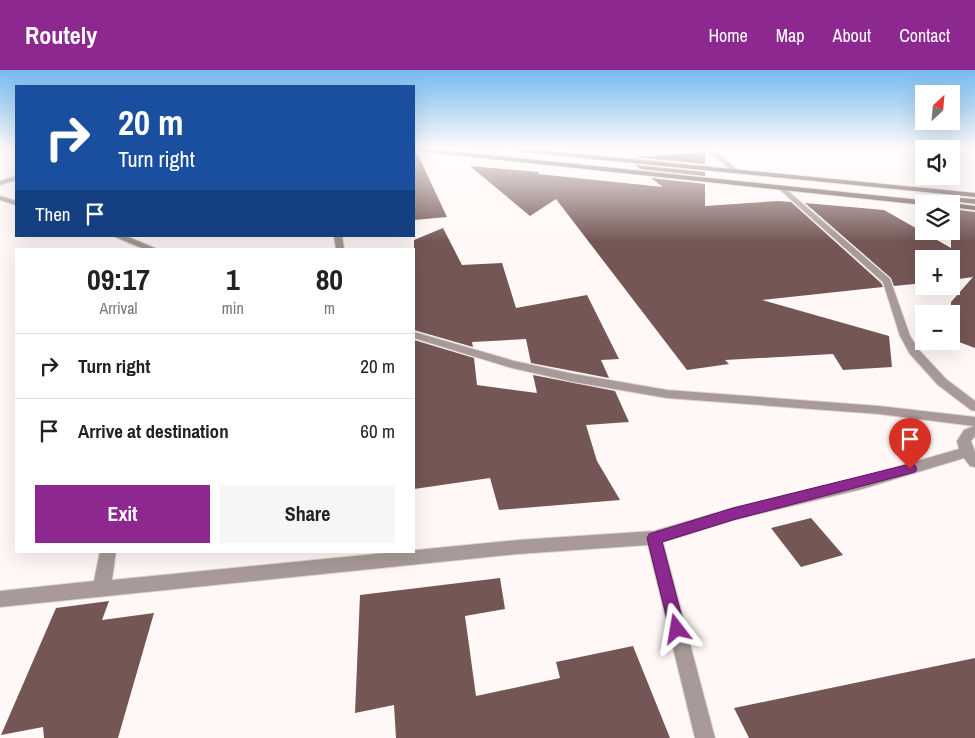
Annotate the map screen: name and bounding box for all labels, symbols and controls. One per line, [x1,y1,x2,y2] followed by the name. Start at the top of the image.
[25,19,97,51] text: Routely
[708,23,748,48] text: Home
[776,23,805,48] text: Map
[833,23,871,48] text: About
[899,23,950,48] text: Contact
[915,85,960,130] north arrow
[915,85,960,350] map controls
[118,99,183,146] text: 20 m
[35,105,100,170] icon: right
[915,140,960,185] button: sound
[118,144,195,174] text: Turn right
[915,195,960,240] button: layers
[81,200,109,228] icon: arrive
[35,201,71,227] text: Then
[915,250,960,295] button: +
[87,259,150,299] text: 09:17
[226,259,240,299] text: 1
[316,259,343,299] text: 80
[99,297,137,319] text: Arrival
[222,297,244,319] text: min
[324,297,335,319] text: m
[915,305,960,350] button: −
[35,352,63,380] icon: right
[78,353,150,379] text: Turn right
[360,353,395,379] text: 20 m
[35,417,63,445] icon: arrive
[78,418,229,444] text: Arrive at destination
[360,418,395,444] text: 60 m
[889,418,931,469] pin
[896,425,924,453] icon: arrive
[35,485,210,543] button: Exit
[220,485,395,543] button: Share
[650,602,702,654] position arrow

